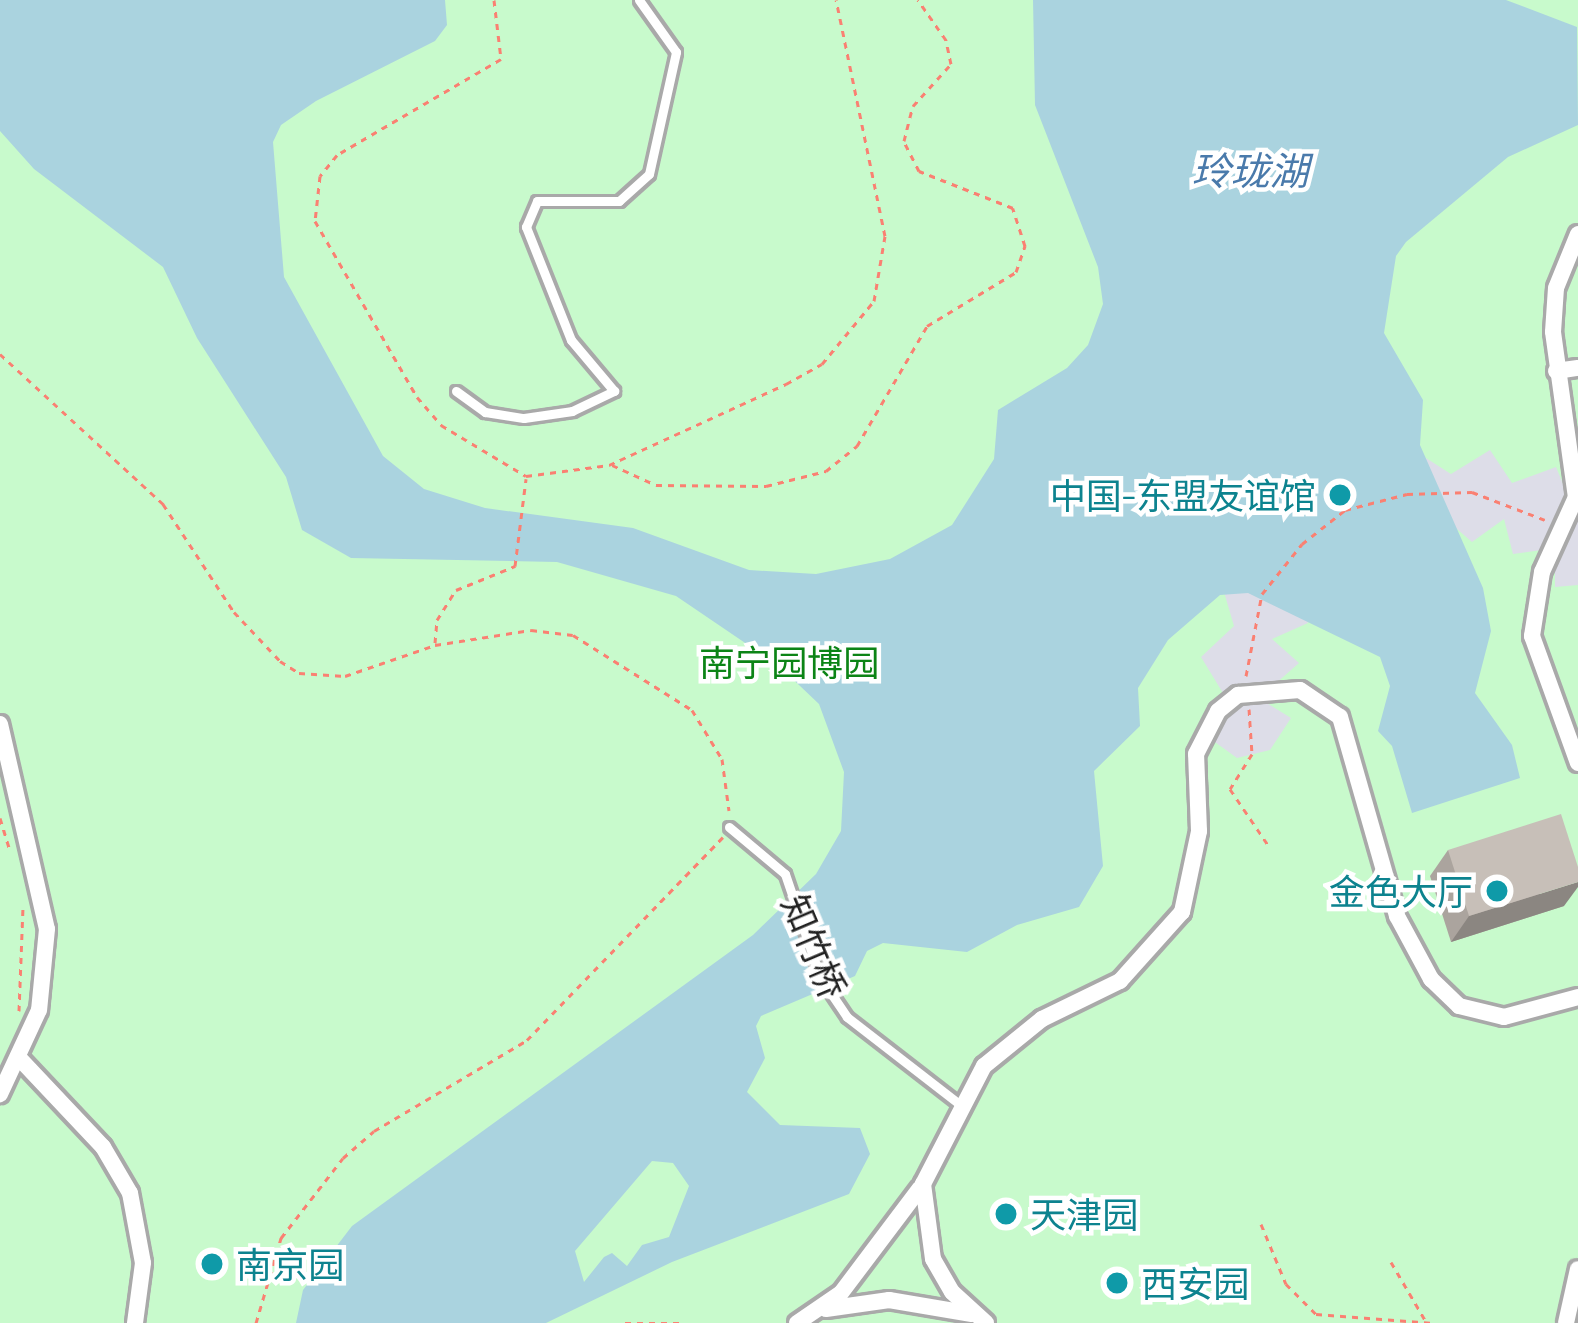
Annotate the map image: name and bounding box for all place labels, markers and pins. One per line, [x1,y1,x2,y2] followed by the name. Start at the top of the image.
[1050,473,1316,517] place label: 中国-东盟友谊馆
[1327,482,1353,508] marker: 中国-东盟友谊馆
[1329,869,1473,913] place label: 金色大厅
[1484,878,1510,904] marker: 金色大厅
[1030,1192,1138,1236] place label: 天津园
[993,1201,1019,1227] marker: 天津园
[236,1242,344,1286] place label: 南京园
[199,1251,225,1277] marker: 南京园
[1141,1261,1249,1305] place label: 西安园
[1104,1270,1130,1296] marker: 西安园

